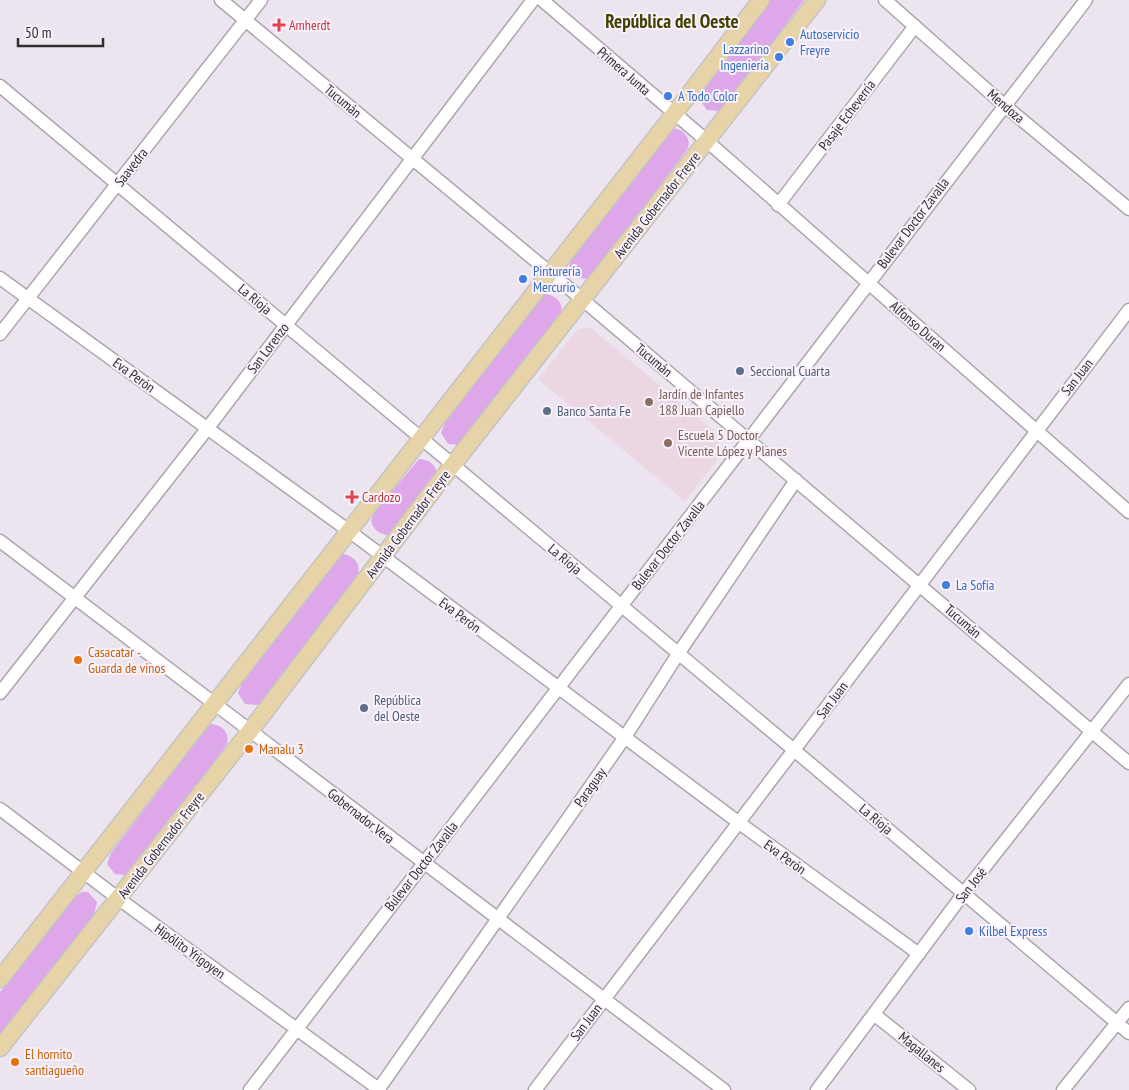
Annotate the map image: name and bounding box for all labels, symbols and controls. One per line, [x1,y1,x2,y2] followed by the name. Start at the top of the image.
[605,9,739,33] district label: República del Oeste
[18,15,102,47] scale bar
[289,16,331,34] place label: Amherdt
[273,19,285,31] marker: Amherdt
[25,23,51,42] text: 50 m
[800,25,859,59] place label: Autoservicio Freyre
[784,36,796,48] marker: Autoservicio Freyre
[720,40,769,74] place label: Lazzarino Ingeniería
[594,43,654,99] street label: Primera Junta
[773,51,785,63] marker: Lazzarino Ingeniería
[815,76,879,154] street label: Pasaje Echeverría
[321,80,365,122] street label: Tucumán
[984,85,1028,127] street label: Mendoza
[678,87,738,105] place label: A Todo Color
[662,90,674,102] marker: A Todo Color
[110,144,152,190] street label: Saavedra
[610,148,704,262] street label: Avenida Gobernador Freyre
[873,174,953,272] street label: Bulevar Doctor Zavalla
[533,262,581,296] place label: Pinturería Mercurio
[517,273,529,285] marker: Pinturería Mercurio
[234,280,276,318] street label: La Rioja
[886,297,950,355] street label: Alfonso Duran
[243,319,293,377] street label: San Lorenzo
[632,339,676,381] street label: Tucumán
[109,354,159,396] street label: Eva Perón
[1057,355,1097,399] street label: San Juan
[750,362,830,380] place label: Seccional Cuarta
[734,365,746,377] marker: Seccional Cuarta
[658,385,744,419] place label: Jardín de Infantes 188 Juan Capiello
[643,396,655,408] marker: Jardín de Infantes 188 Juan Capiello
[557,402,631,420] place label: Banco Santa Fe
[541,405,553,417] marker: Banco Santa Fe
[677,426,787,460] place label: Escuela 5 Doctor Vicente López y Planes
[662,437,674,449] marker: Escuela 5 Doctor Vicente López y Planes
[362,466,455,582] street label: Avenida Gobernador Freyre
[362,488,401,506] place label: Cardozo
[346,491,358,503] marker: Cardozo
[627,497,709,593] street label: Bulevar Doctor Zavalla
[544,540,586,578] street label: La Rioja
[956,576,994,594] place label: La Sofía
[940,579,952,591] marker: La Sofía
[436,593,484,637] street label: Eva Perón
[941,600,985,642] street label: Tucumán
[88,643,165,677] place label: Casacatar - Guarda de vinos
[72,654,84,666] marker: Casacatar - Guarda de vinos
[812,678,852,722] street label: San Juan
[374,691,421,725] place label: República del Oeste
[358,702,370,714] marker: República del Oeste
[259,740,304,758] place label: Manalu 3
[243,743,255,755] marker: Manalu 3
[570,763,610,810] street label: Paraguay
[324,784,398,848] street label: Gobernador Vera
[114,788,208,902] street label: Avenida Gobernador Freyre
[855,800,897,838] street label: La Rioja
[380,818,462,914] street label: Bulevar Doctor Zavalla
[760,836,810,878] street label: Eva Perón
[951,863,991,907] street label: San José
[151,919,229,983] street label: Hipólito Yrigoyen
[979,922,1048,940] place label: Kilbel Express
[963,925,975,937] marker: Kilbel Express
[566,1000,606,1044] street label: San Juan
[895,1028,949,1076] street label: Magallanes
[25,1045,84,1079] place label: El hornito santiagueño
[9,1056,21,1068] marker: El hornito santiagueño

